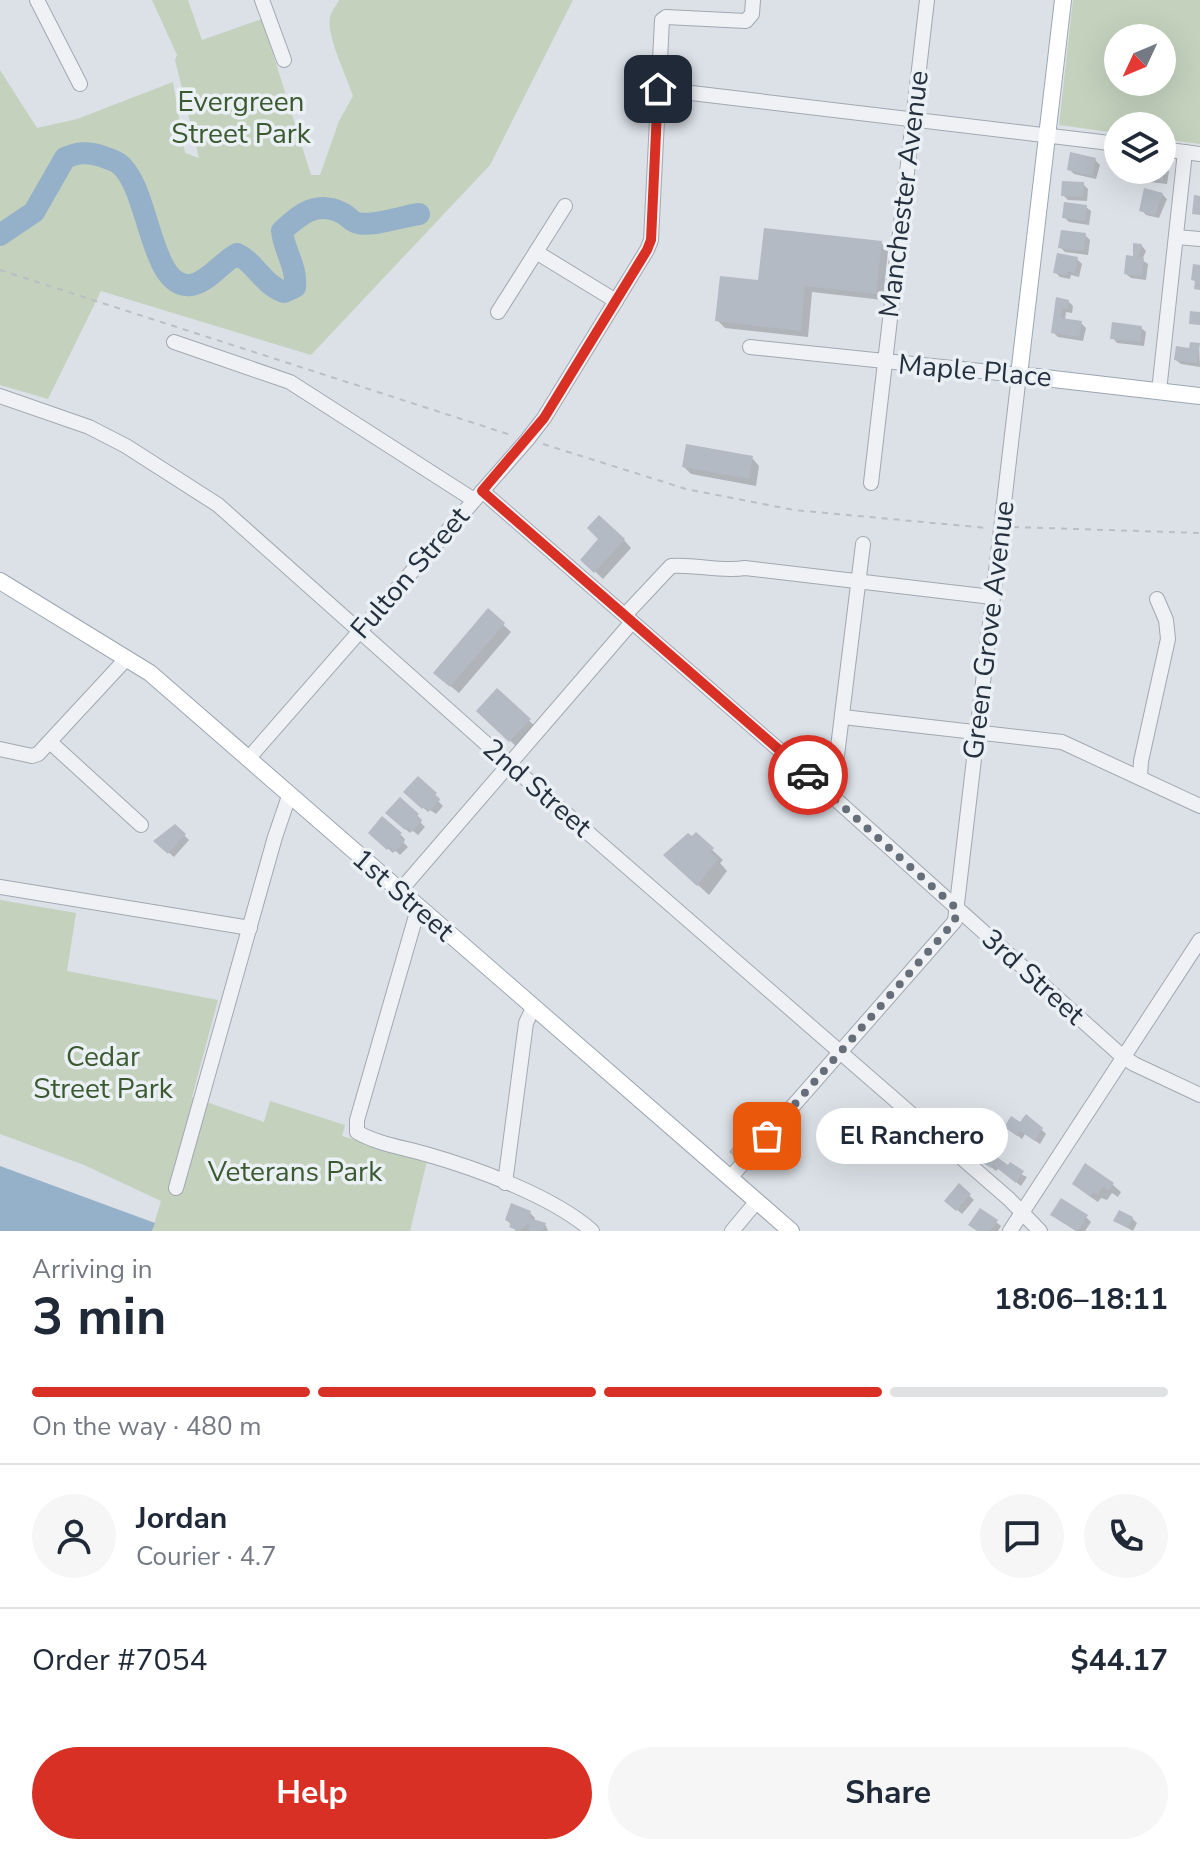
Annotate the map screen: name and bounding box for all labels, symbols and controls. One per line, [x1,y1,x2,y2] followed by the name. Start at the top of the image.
[1104,24,1176,96] north arrow
[1104,24,1176,184] map controls
[624,55,692,123] pin
[636,67,680,111] icon: home
[870,68,938,320] street label: Manchester Avenue
[171,83,312,153] park label: Evergreen Street Park
[1104,112,1176,184] button: layers
[897,345,1053,397] street label: Maple Place
[342,499,478,647] street label: Fulton Street
[954,499,1024,761] street label: Green Grove Avenue
[474,730,600,846] street label: 2nd Street
[768,735,848,815] courier
[786,753,830,797] icon: car
[344,840,462,950] street label: 1st Street
[973,921,1093,1034] street label: 3rd Street
[33,1038,174,1108] park label: Cedar Street Park
[733,1102,801,1170] pin
[815,1108,1007,1164] callout: El Ranchero
[745,1114,789,1158] icon: bag
[840,1118,984,1153] text: El Ranchero
[207,1153,383,1191] park label: Veterans Park
[32,1252,153,1287] text: Arriving in
[994,1279,1168,1320] text: 18:06–18:11
[32,1281,167,1352] text: 3 min
[32,1409,261,1444] text: On the way · 480 m
[32,1494,116,1578] button: person
[980,1494,1064,1578] button: chat
[1084,1494,1168,1578] button: phone
[136,1498,227,1539] text: Jordan
[136,1539,277,1574] text: Courier · 4.7
[32,1640,207,1681] text: Order #7054
[1071,1640,1168,1681] text: $44.17
[32,1747,592,1839] button: Help
[608,1747,1168,1839] button: Share

